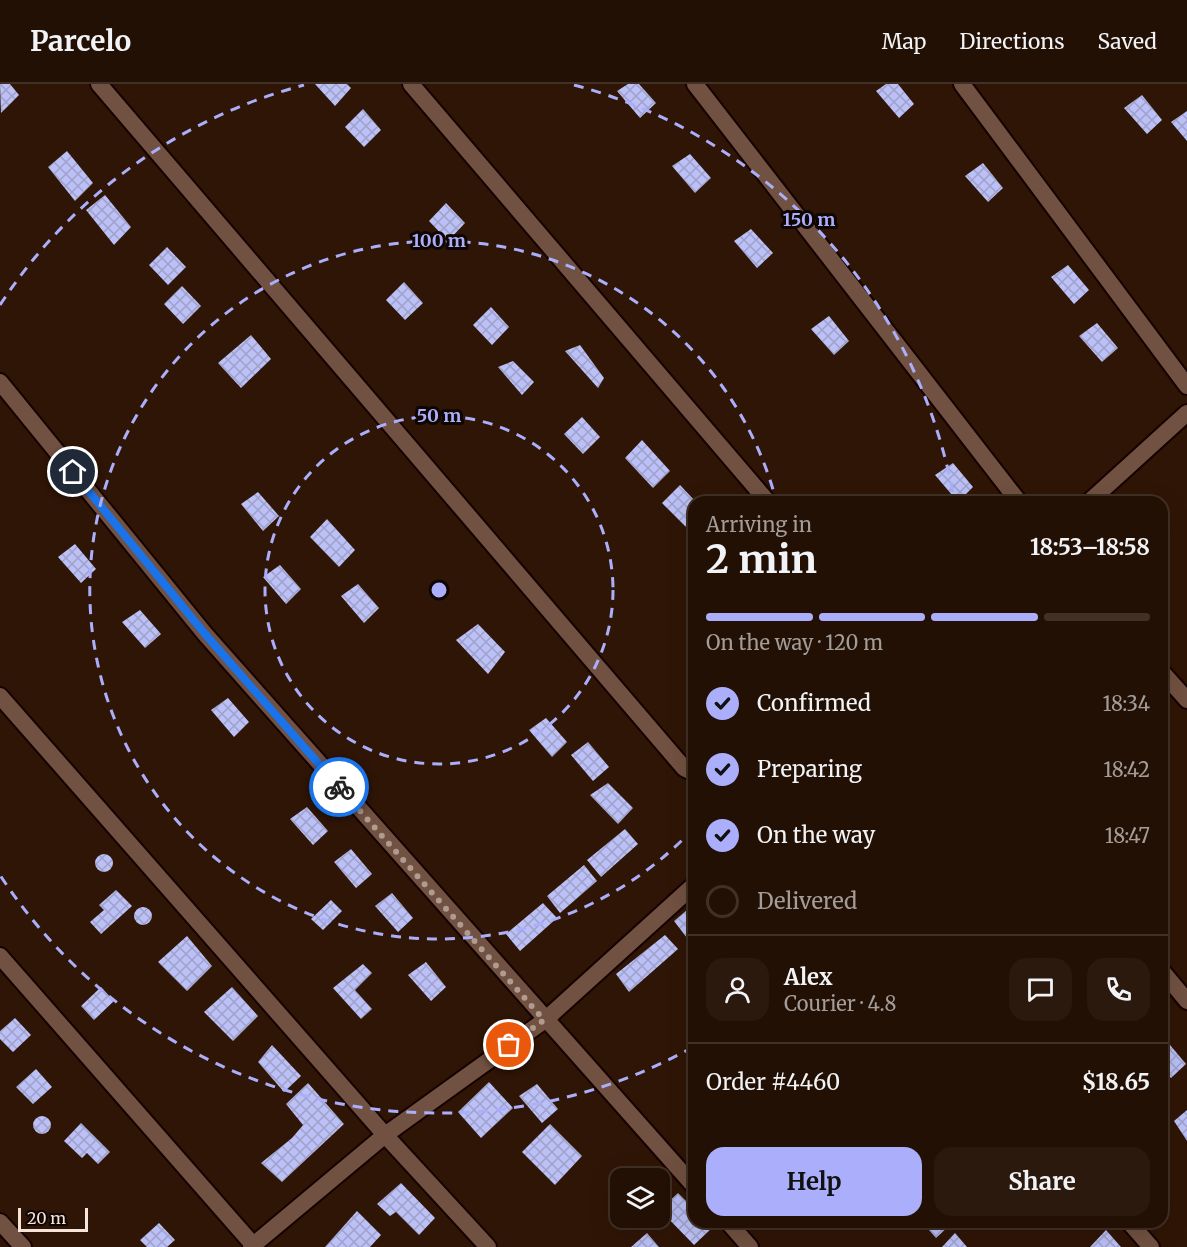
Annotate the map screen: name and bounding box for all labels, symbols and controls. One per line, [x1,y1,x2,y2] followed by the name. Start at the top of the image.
[30,23,131,59] text: Parcelo
[882,28,926,55] text: Map
[959,28,1064,55] text: Directions
[1097,28,1157,55] text: Saved
[783,208,835,231] text: 150 m
[412,229,466,252] text: 100 m
[417,404,461,427] text: 50 m
[47,446,98,497] pin
[56,455,89,488] icon: home
[706,512,812,537] text: Arriving in
[1030,533,1150,561] text: 18:53–18:58
[706,535,817,584] text: 2 min
[429,580,449,600] centre of rings
[706,630,883,655] text: On the way · 120 m
[706,687,739,720] icon: check
[757,689,871,717] text: Confirmed
[1103,691,1150,716] text: 18:34
[706,753,739,786] icon: check
[757,755,862,783] text: Preparing
[309,757,369,817] courier
[1103,757,1150,782] text: 18:42
[323,771,356,804] icon: bike
[706,819,739,852] icon: check
[757,821,875,849] text: On the way
[1105,823,1150,848] text: 18:47
[757,887,857,915] text: Delivered
[706,958,769,1021] button: person
[1009,958,1072,1021] button: chat
[1087,958,1150,1021] button: phone
[784,963,833,991] text: Alex
[784,991,896,1016] text: Courier · 4.8
[483,1019,534,1070] pin
[492,1028,525,1061] icon: bag
[706,1068,840,1096] text: Order #4460
[1082,1068,1150,1096] text: $18.65
[706,1147,922,1216] button: Help
[934,1147,1150,1216] button: Share
[610,1168,670,1228] map controls
[610,1168,670,1228] button: layers
[18,1205,88,1232] scale bar
[27,1208,66,1228] text: 20 m

